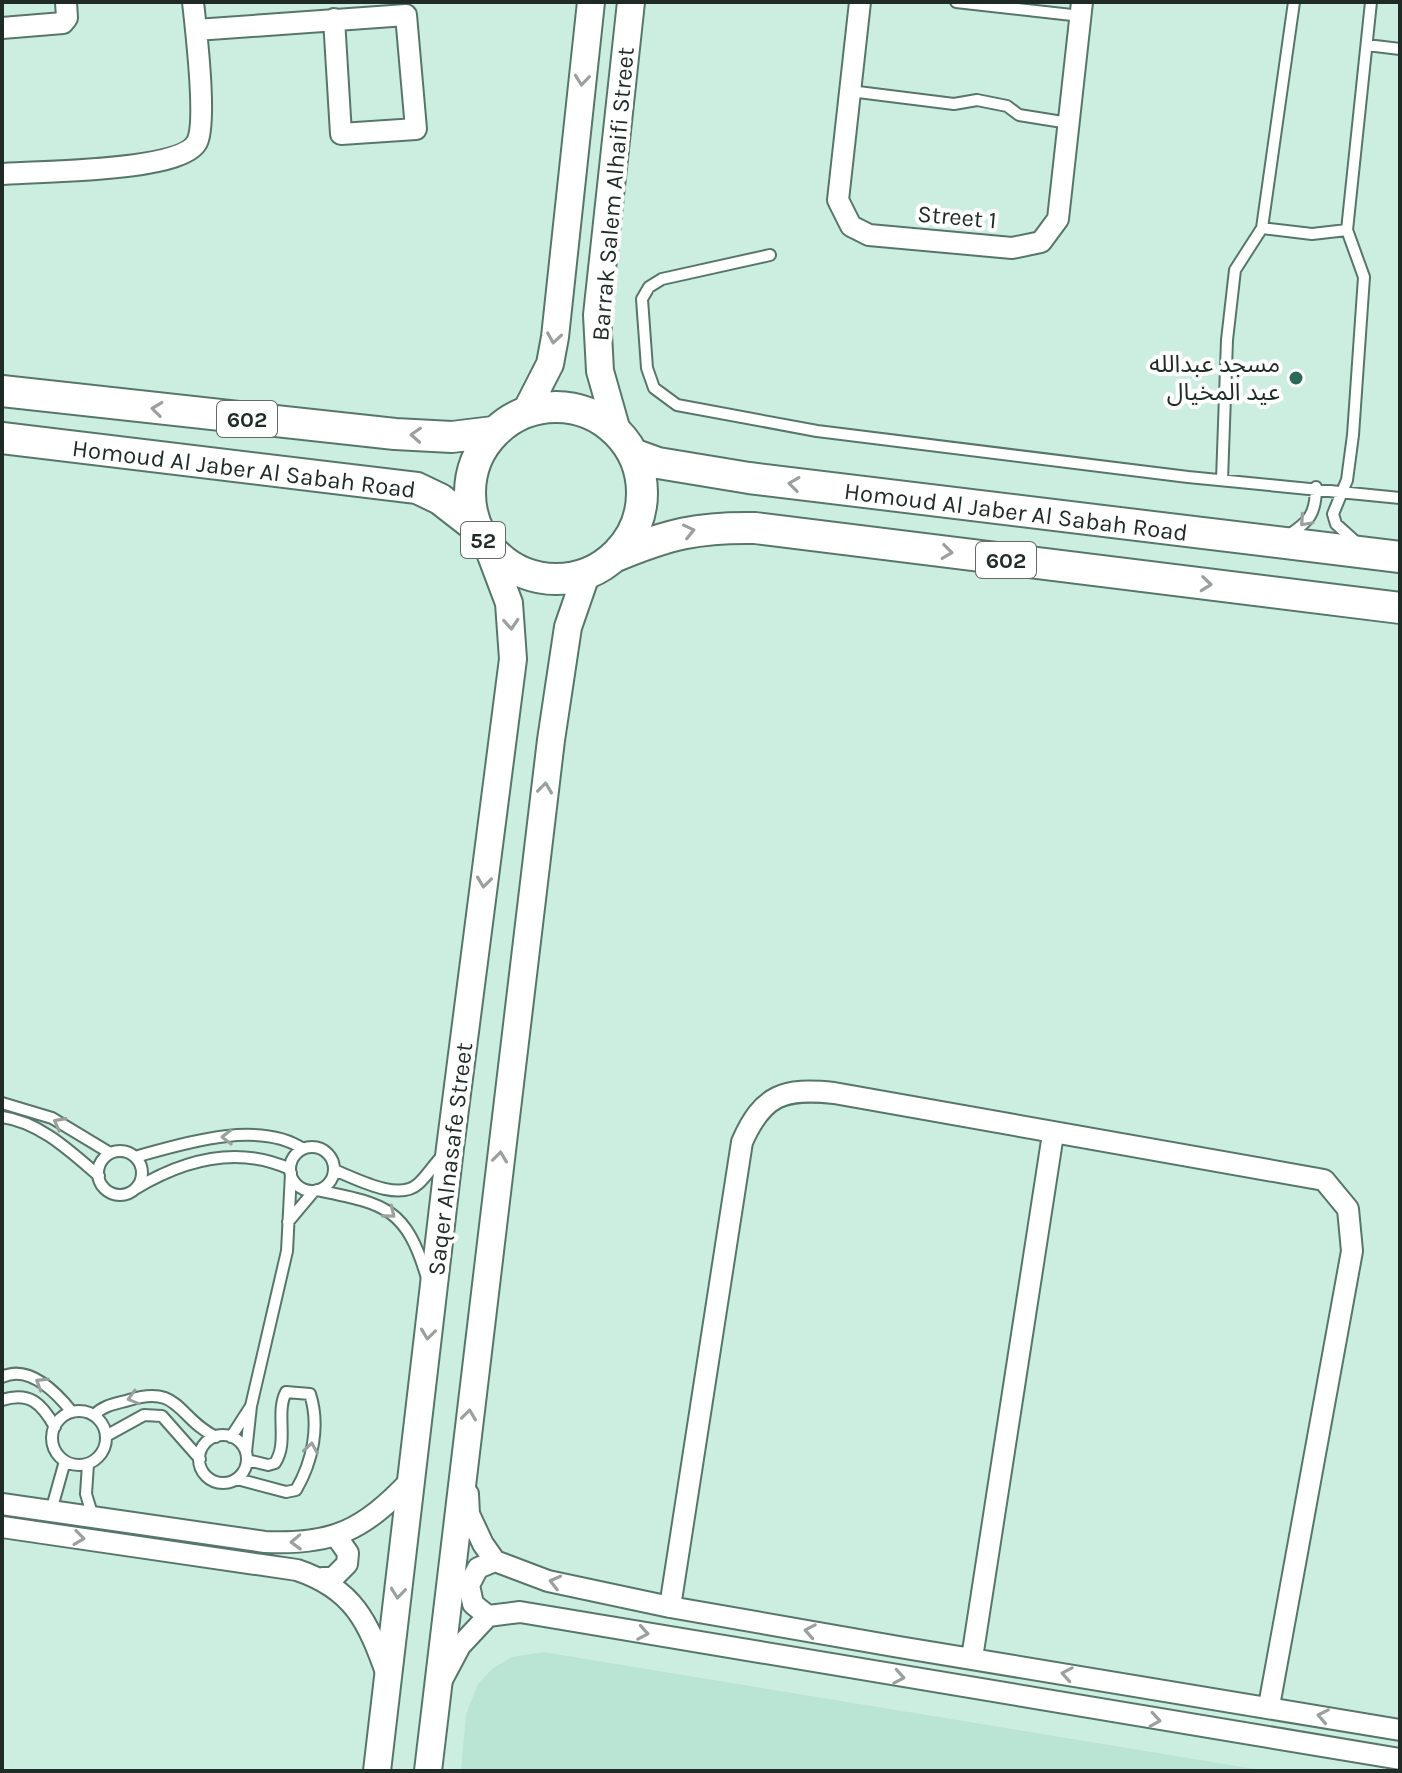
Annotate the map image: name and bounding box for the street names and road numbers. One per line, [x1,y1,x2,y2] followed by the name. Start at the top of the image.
[586,46,640,342] street label: Barrak Salem Alhaifi Street
[916,200,998,234] street label: Street 1
[217,401,277,437] road number: 602
[71,434,417,504] street label: Homoud Al Jaber Al Sabah Road
[843,477,1189,547] street label: Homoud Al Jaber Al Sabah Road
[461,522,505,558] road number: 52
[976,542,1036,578] road number: 602
[422,1041,478,1277] street label: Saqer Alnasafe Street

